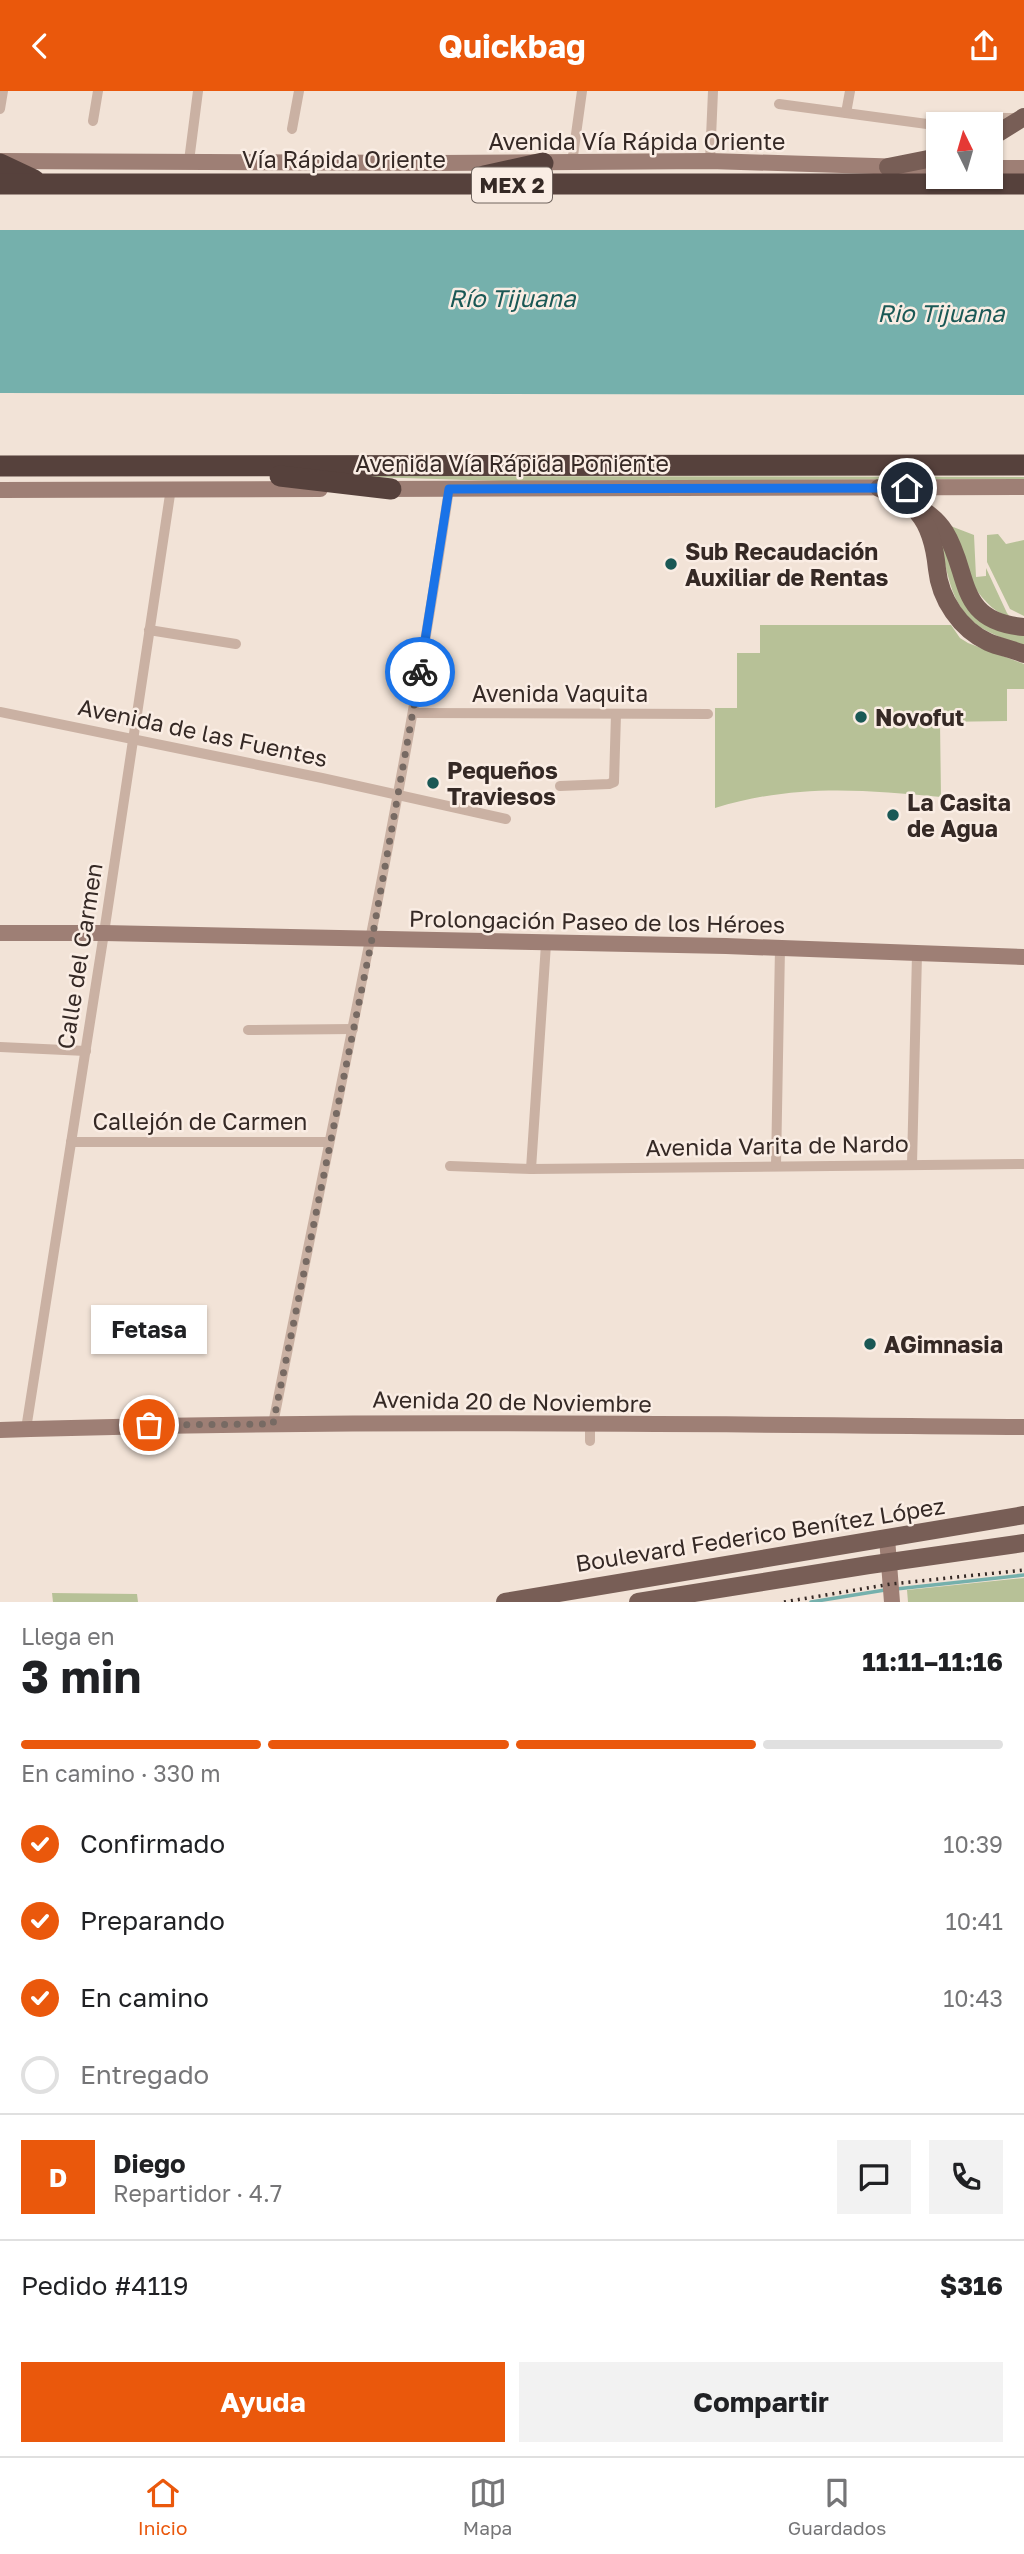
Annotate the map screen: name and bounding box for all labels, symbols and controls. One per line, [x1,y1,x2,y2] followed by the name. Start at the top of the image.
[21,27,59,65] icon: back
[438,27,586,65] text: Quickbag
[965,27,1003,65] icon: share
[926,112,1003,189] north arrow
[926,112,1003,189] map controls
[489,127,785,155] street label: Avenida Vía Rápida Oriente
[242,145,446,173] street label: Vía Rápida Oriente
[472,167,552,203] road number: MEX 2
[448,283,577,313] water label: Río Tijuana
[877,298,1006,328] water label: Rio Tijuana
[355,449,669,477] street label: Avenida Vía Rápida Poniente
[877,458,937,518] pin
[888,469,926,507] icon: home
[685,537,889,591] place label: Sub Recaudación Auxiliar de Rentas
[663,556,679,572] marker: Sub Recaudación Auxiliar de Rentas
[385,637,455,707] courier
[401,653,439,691] icon: bike
[472,679,648,707] street label: Avenida Vaquita
[76,692,330,772] street label: Avenida de las Fuentes
[875,703,964,731] place label: Novofut
[853,709,869,725] marker: Novofut
[447,756,558,810] place label: Pequeños Traviesos
[425,775,441,791] marker: Pequeños Traviesos
[907,788,1011,842] place label: La Casita de Agua
[885,807,901,823] marker: La Casita de Agua
[50,861,108,1051] street label: Calle del Carmen
[409,904,785,938] street label: Prolongación Paseo de los Héroes
[92,1107,308,1135] street label: Callejón de Carmen
[645,1129,909,1161] street label: Avenida Varita de Nardo
[91,1306,207,1355] callout: Fetasa
[111,1315,187,1343] text: Fetasa
[884,1330,1003,1358] place label: AGimnasia
[862,1336,878,1352] marker: AGimnasia
[372,1385,652,1417] street label: Avenida 20 de Noviembre
[119,1395,179,1455] pin
[130,1406,168,1444] icon: bag
[573,1491,947,1577] street label: Boulevard Federico Benítez López
[21,1622,115,1650] text: Llega en
[862,1646,1003,1677] text: 11:11–11:16
[21,1648,141,1703] text: 3 min
[21,1759,221,1787] text: En camino · 330 m
[21,1825,59,1863] icon: check
[80,1828,225,1859] text: Confirmado
[943,1830,1003,1858] text: 10:39
[21,1902,59,1940] icon: check
[80,1905,225,1936] text: Preparando
[946,1907,1003,1935] text: 10:41
[21,1979,59,2017] icon: check
[80,1982,209,2013] text: En camino
[943,1984,1003,2012] text: 10:43
[80,2059,209,2090] text: Entregado
[837,2140,911,2214] button: chat
[929,2140,1003,2214] button: phone
[113,2148,186,2179] text: Diego
[49,2162,67,2193] text: D
[113,2179,282,2207] text: Repartidor · 4.7
[21,2270,188,2301] text: Pedido #4119
[940,2270,1003,2301] text: $316
[21,2362,505,2442] button: Ayuda
[519,2362,1003,2442] button: Compartir
[138,2474,187,2539] tab: Inicio
[463,2474,512,2539] tab: Mapa
[788,2474,886,2539] tab: Guardados

